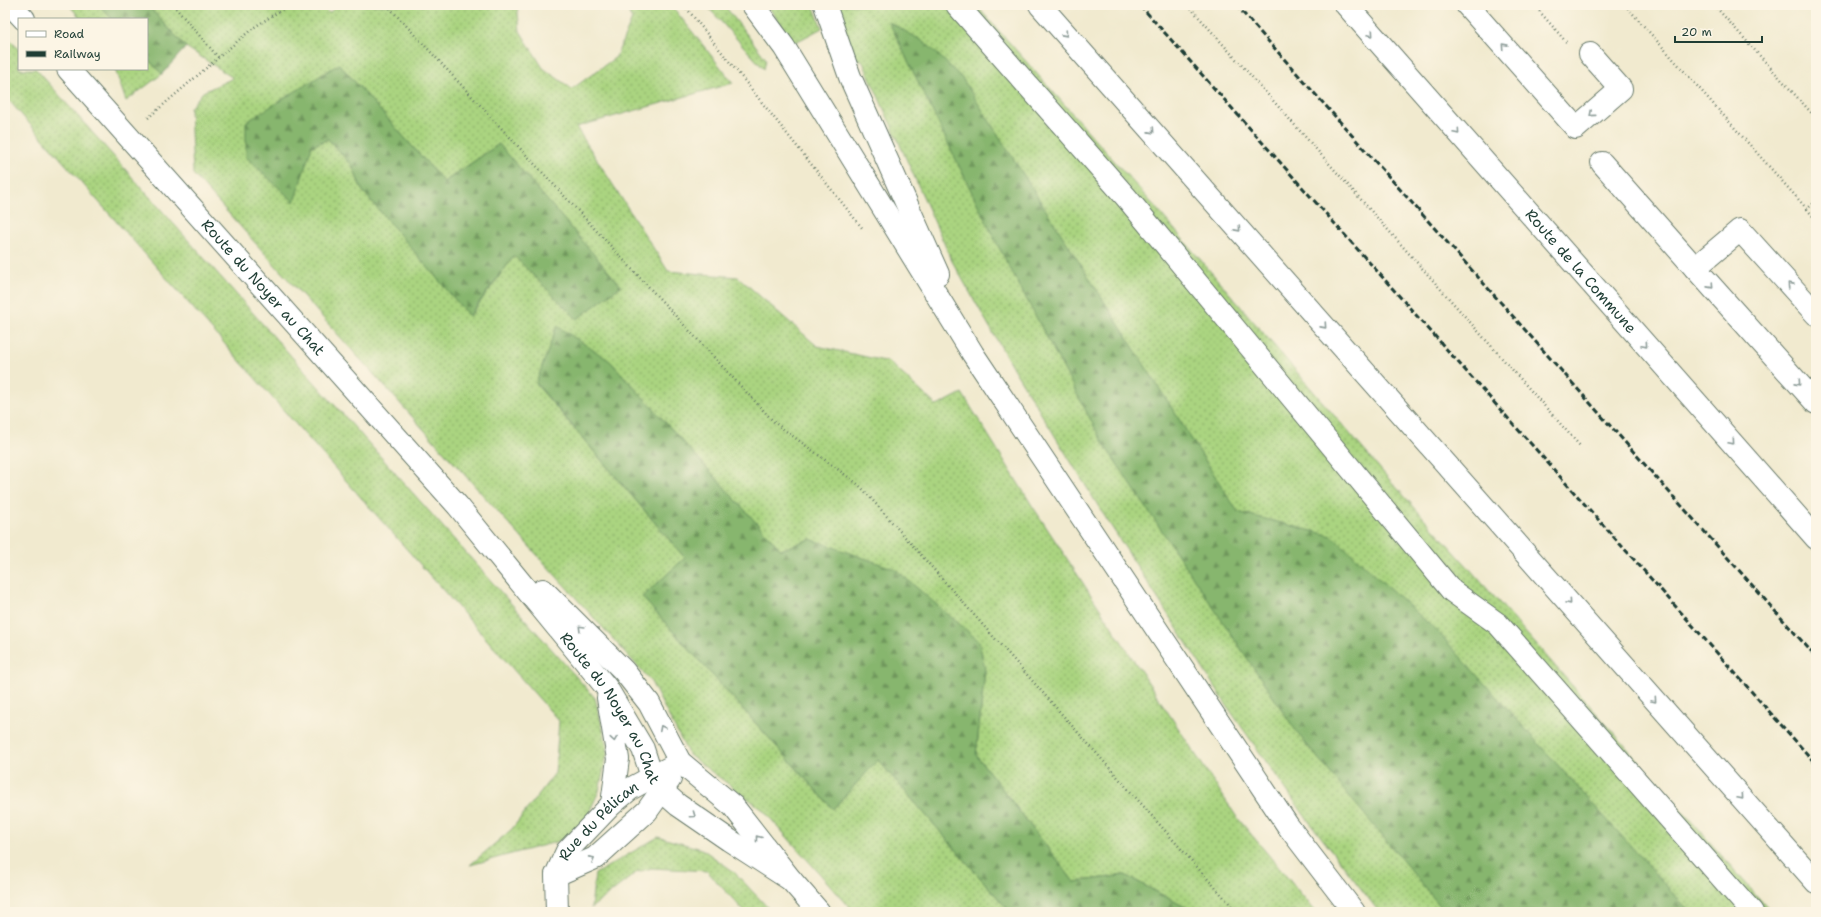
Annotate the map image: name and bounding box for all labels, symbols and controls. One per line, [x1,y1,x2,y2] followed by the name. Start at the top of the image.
[18,18,148,70] legend
[1675,18,1762,44] scale bar
[1681,24,1712,40] text: 20 m
[54,26,85,42] text: Road
[1061,29,1068,37] one-way arrow
[1367,29,1374,37] one-way arrow
[1501,43,1508,51] one-way arrow
[54,46,101,62] text: Railway
[1589,110,1597,117] one-way arrow
[1147,127,1154,134] one-way arrow
[1453,127,1460,134] one-way arrow
[1521,205,1641,338] street label: Route de la Commune
[197,215,329,360] street label: Route du Noyer au Chat
[1233,224,1241,232] one-way arrow
[1707,282,1714,289] one-way arrow
[1787,282,1795,290] one-way arrow
[1319,321,1327,329] one-way arrow
[1641,340,1648,347] one-way arrow
[1793,378,1801,386] one-way arrow
[1727,437,1734,445] one-way arrow
[1564,597,1571,605] one-way arrow
[578,625,586,633] one-way arrow
[555,628,664,789] street label: Route du Noyer au Chat
[1650,695,1657,703] one-way arrow
[659,724,667,732] one-way arrow
[610,736,618,742] one-way arrow
[554,776,642,864] street label: Rue du Pélican
[1736,792,1743,800] one-way arrow
[689,810,696,818] one-way arrow
[756,835,763,842] one-way arrow
[588,856,595,863] one-way arrow

